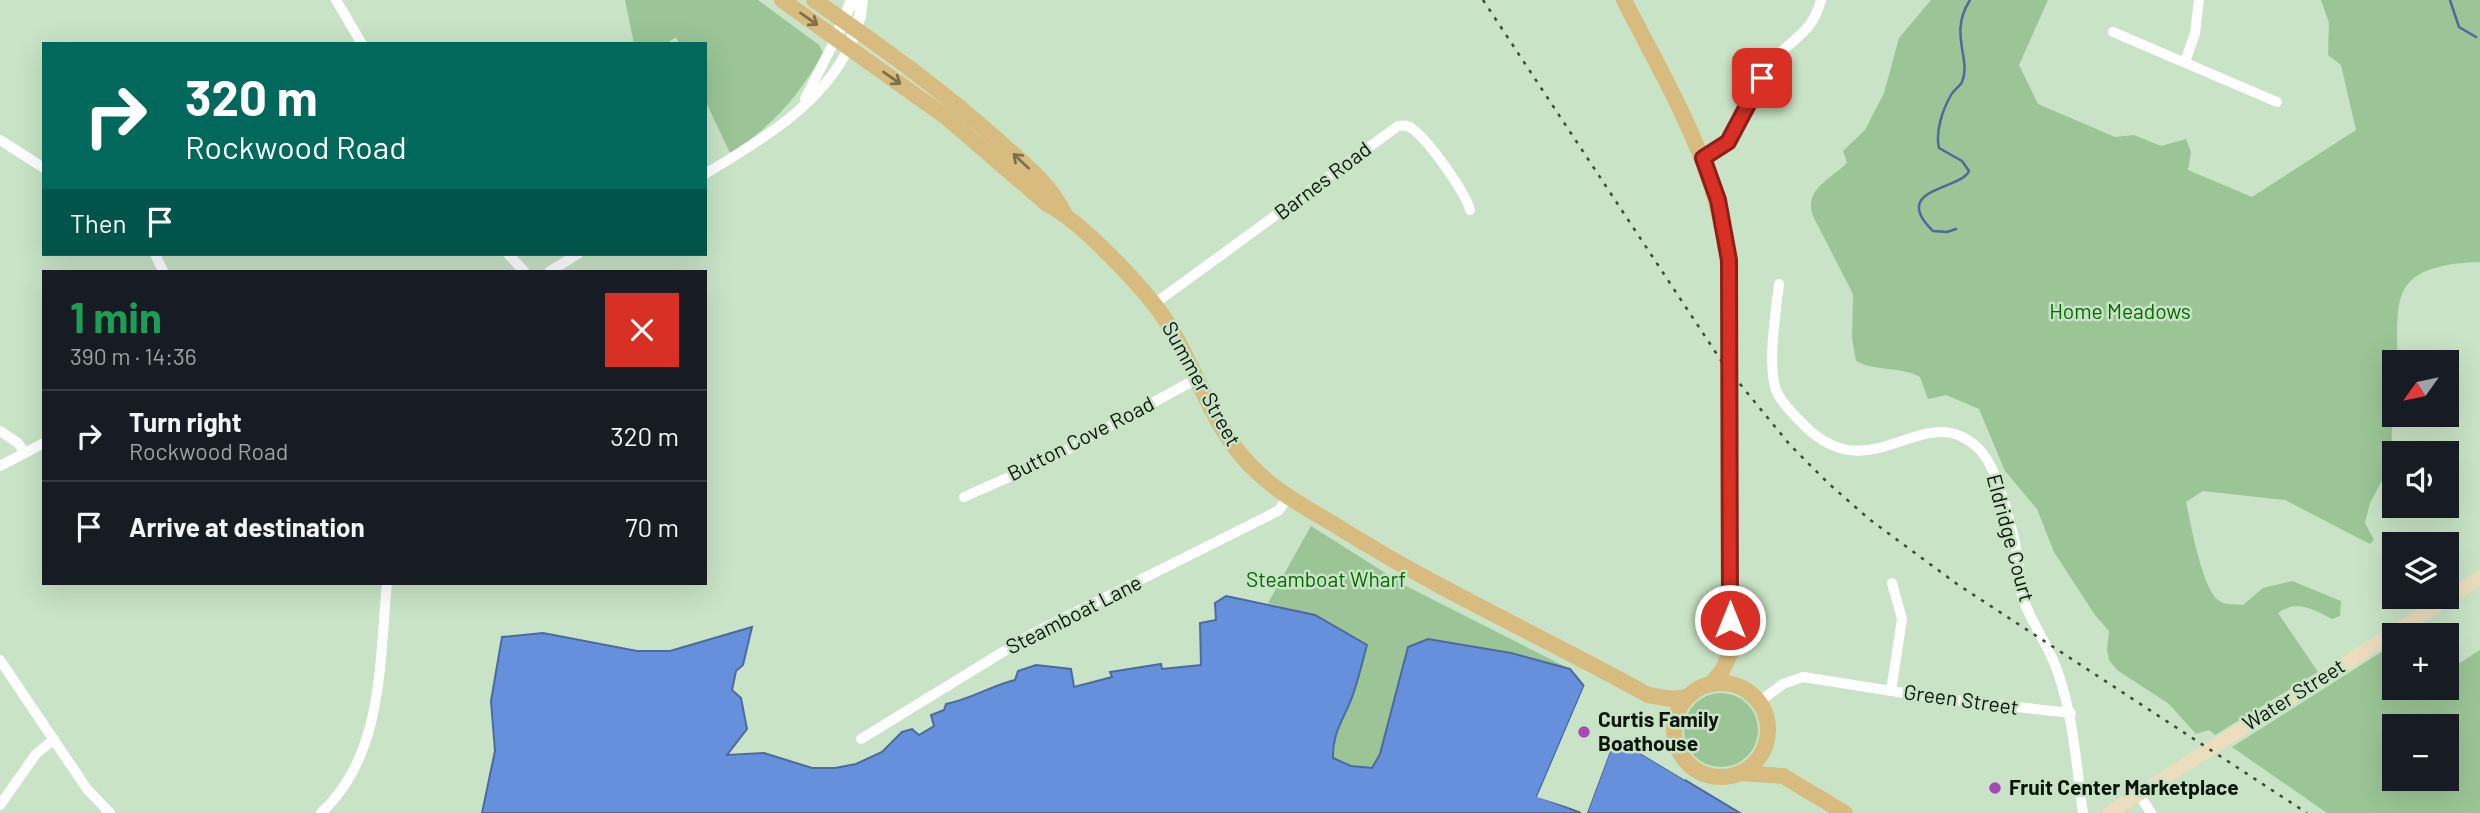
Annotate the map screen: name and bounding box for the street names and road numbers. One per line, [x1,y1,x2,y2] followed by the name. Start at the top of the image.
[1269,135,1375,224] street label: Barnes Road
[1158,317,1247,450] street label: Summer Street
[1003,390,1158,485] street label: Button Cove Road
[1982,471,2040,604] street label: Eldridge Court
[1001,569,1145,659] street label: Steamboat Lane
[2237,652,2349,735] street label: Water Street
[1902,678,2020,719] street label: Green Street

